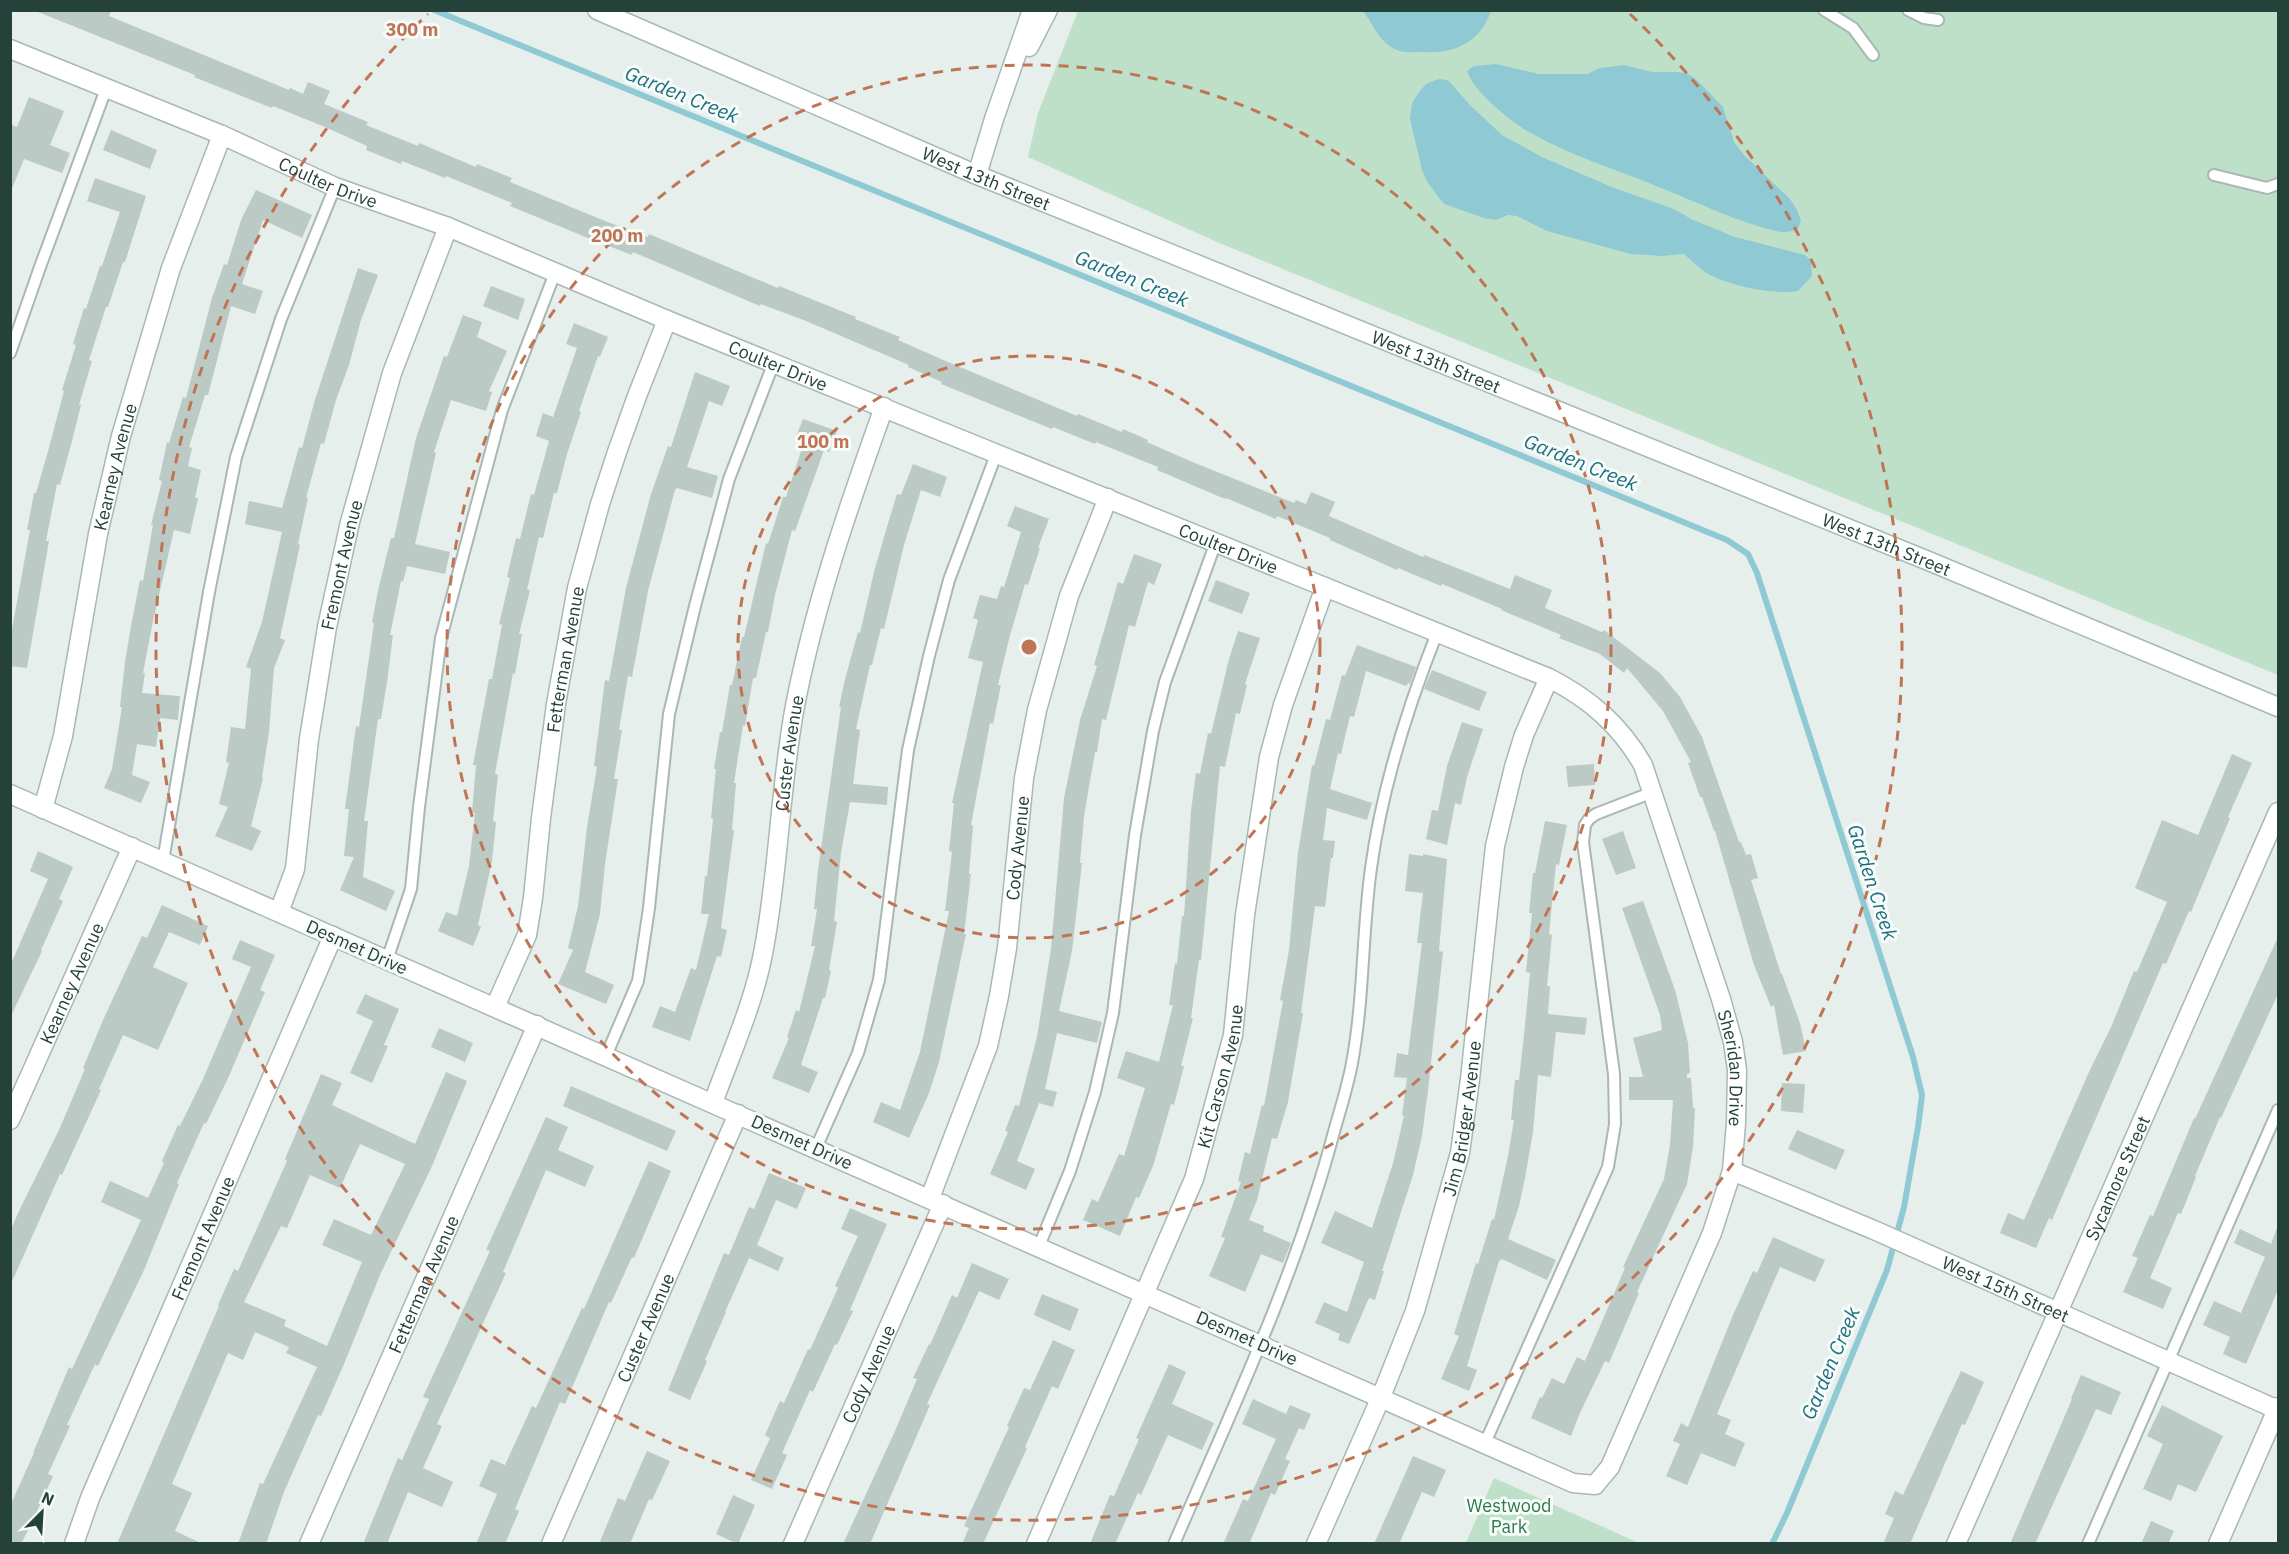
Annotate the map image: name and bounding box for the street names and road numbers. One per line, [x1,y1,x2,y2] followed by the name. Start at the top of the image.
[919,141,1054,215] street label: West 13th Street
[275,151,381,213] street label: Coulter Drive
[1369,325,1504,398] street label: West 13th Street
[725,335,831,396] street label: Coulter Drive
[88,400,142,533] street label: Kearney Avenue
[315,497,367,632] street label: Fremont Avenue
[1819,508,1954,581] street label: West 13th Street
[1176,518,1282,578] street label: Coulter Drive
[541,584,589,734] street label: Fetterman Avenue
[770,693,808,812] street label: Custer Avenue
[1000,794,1034,901] street label: Cody Avenue
[303,914,411,980] street label: Desmet Drive
[34,919,108,1047] street label: Kearney Avenue
[1191,1003,1248,1151] street label: Kit Carson Avenue
[1713,1007,1748,1127] street label: Sheridan Drive
[1437,1039,1486,1199] street label: Jim Bridger Avenue
[748,1109,856,1175] street label: Desmet Drive
[2080,1112,2155,1244] street label: Sycamore Street
[166,1172,239,1304] street label: Fremont Avenue
[383,1211,464,1357] street label: Fetterman Avenue
[1939,1250,2073,1327] street label: West 15th Street
[611,1269,679,1386] street label: Custer Avenue
[1193,1305,1301,1371] street label: Desmet Drive
[836,1321,900,1427] street label: Cody Avenue

